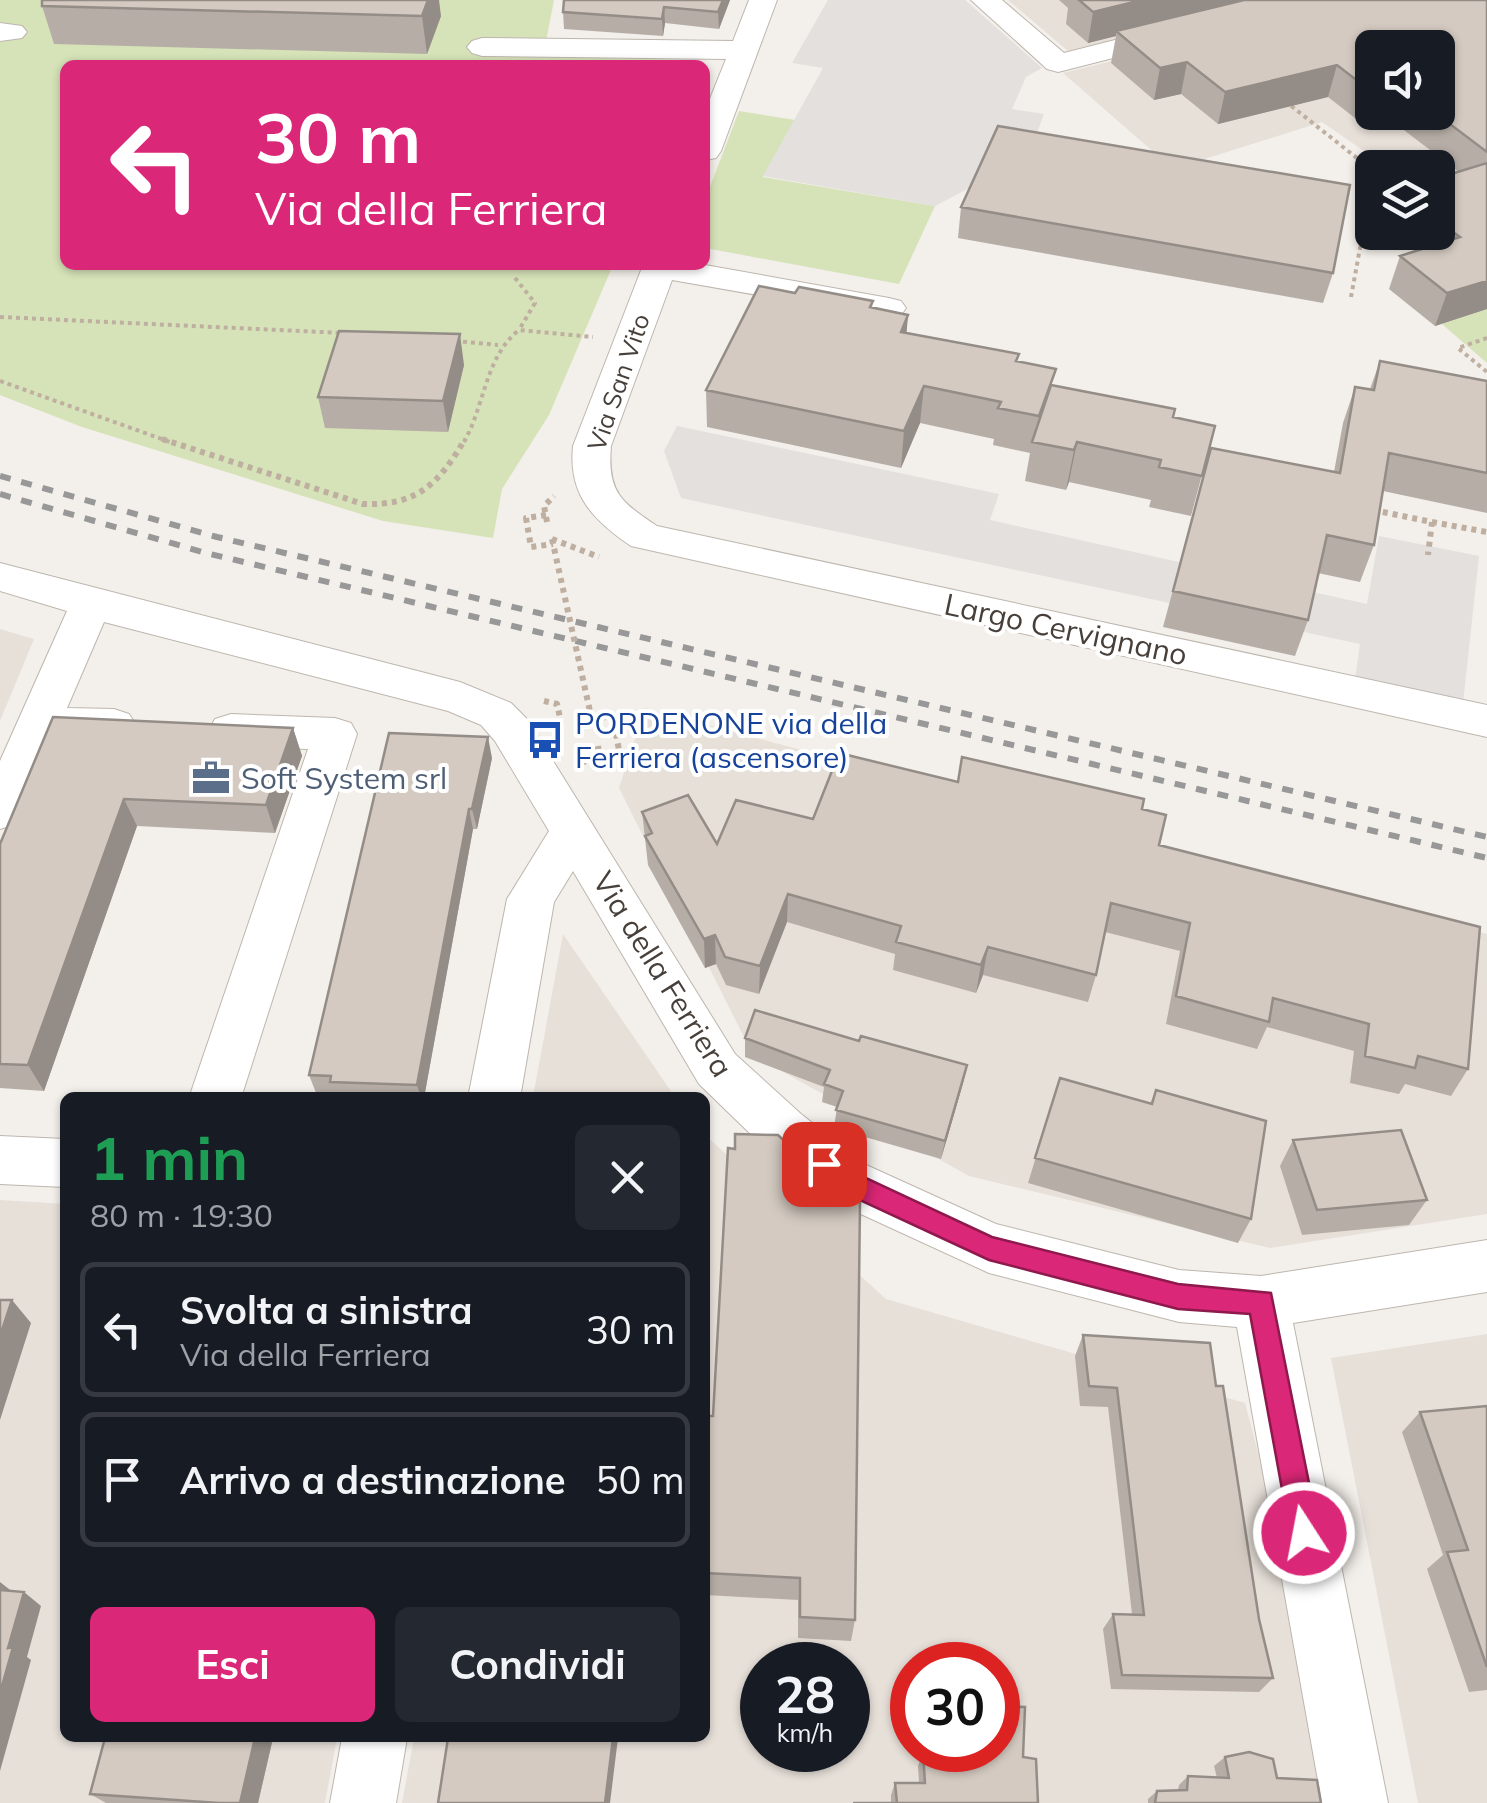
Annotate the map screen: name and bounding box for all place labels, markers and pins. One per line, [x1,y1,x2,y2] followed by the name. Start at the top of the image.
[575,704,887,776] place label: PORDENONE via della Ferriera (ascensore)
[524,719,566,761] bus stop icon: PORDENONE via della Ferriera (ascensore)
[190,757,232,799] office icon: Soft System srl
[241,759,447,797] place label: Soft System srl
[782,1122,867,1207] pin

